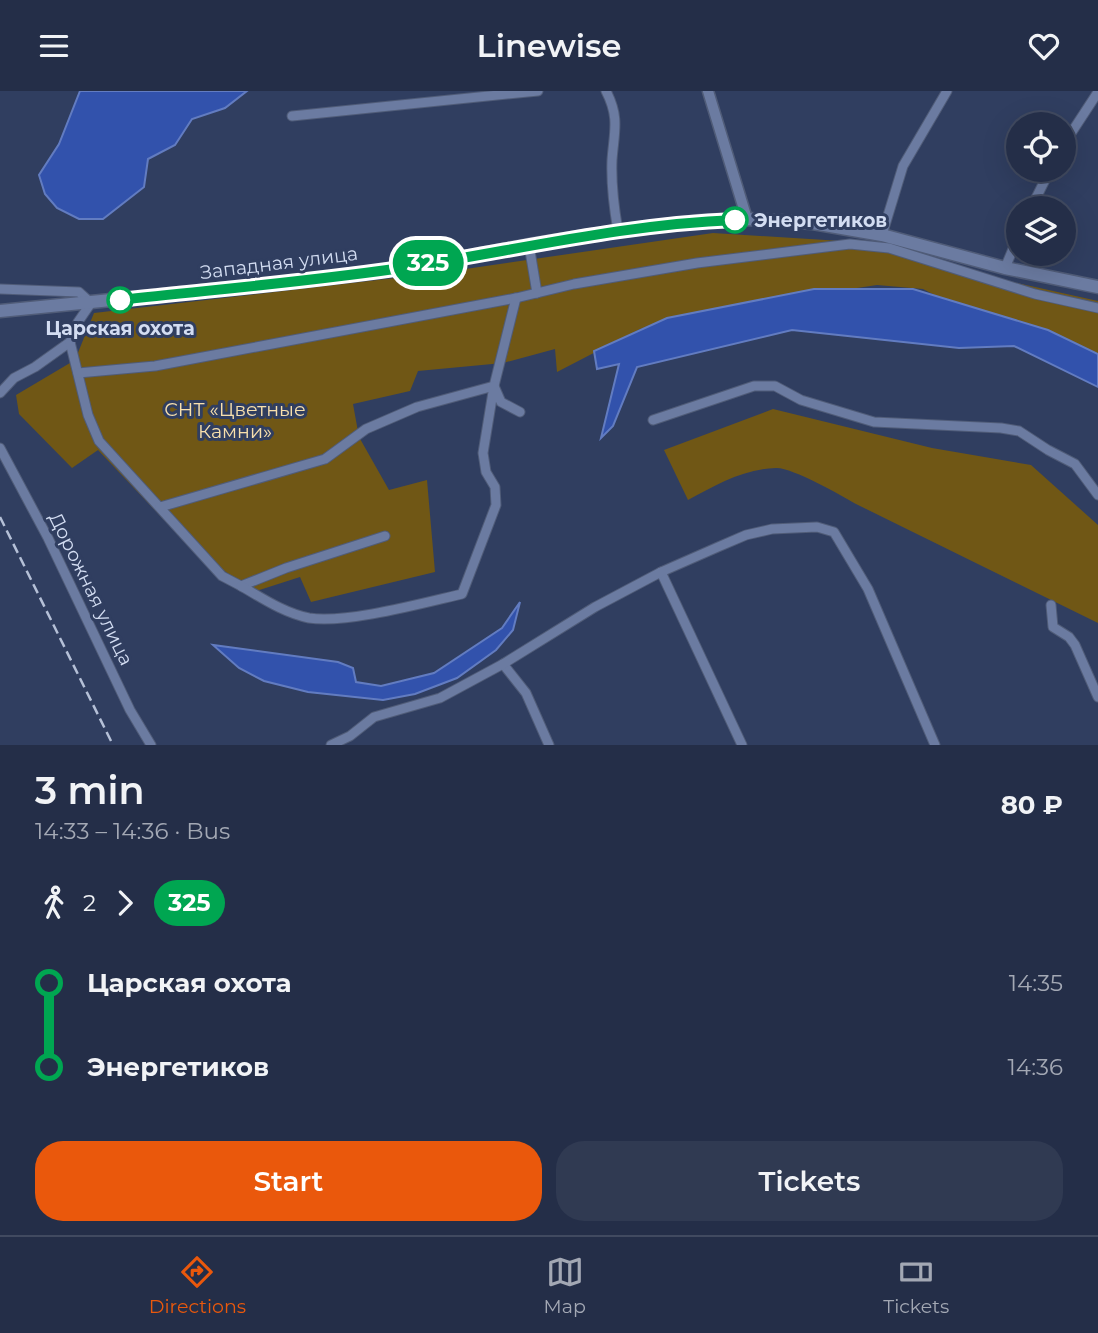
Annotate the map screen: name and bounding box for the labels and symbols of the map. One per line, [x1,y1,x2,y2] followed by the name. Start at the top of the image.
[722,207,748,233] marker: Энергетиков
[754,209,887,232] place label: Энергетиков
[388,240,468,286] line badge: 325
[199,242,359,284] street label: Западная улица
[107,287,133,313] marker: Царская охота
[45,317,195,340] place label: Царская охота
[164,398,306,443] park label: СНТ «Цветные Камни»
[44,509,138,669] street label: Дорожная улица

